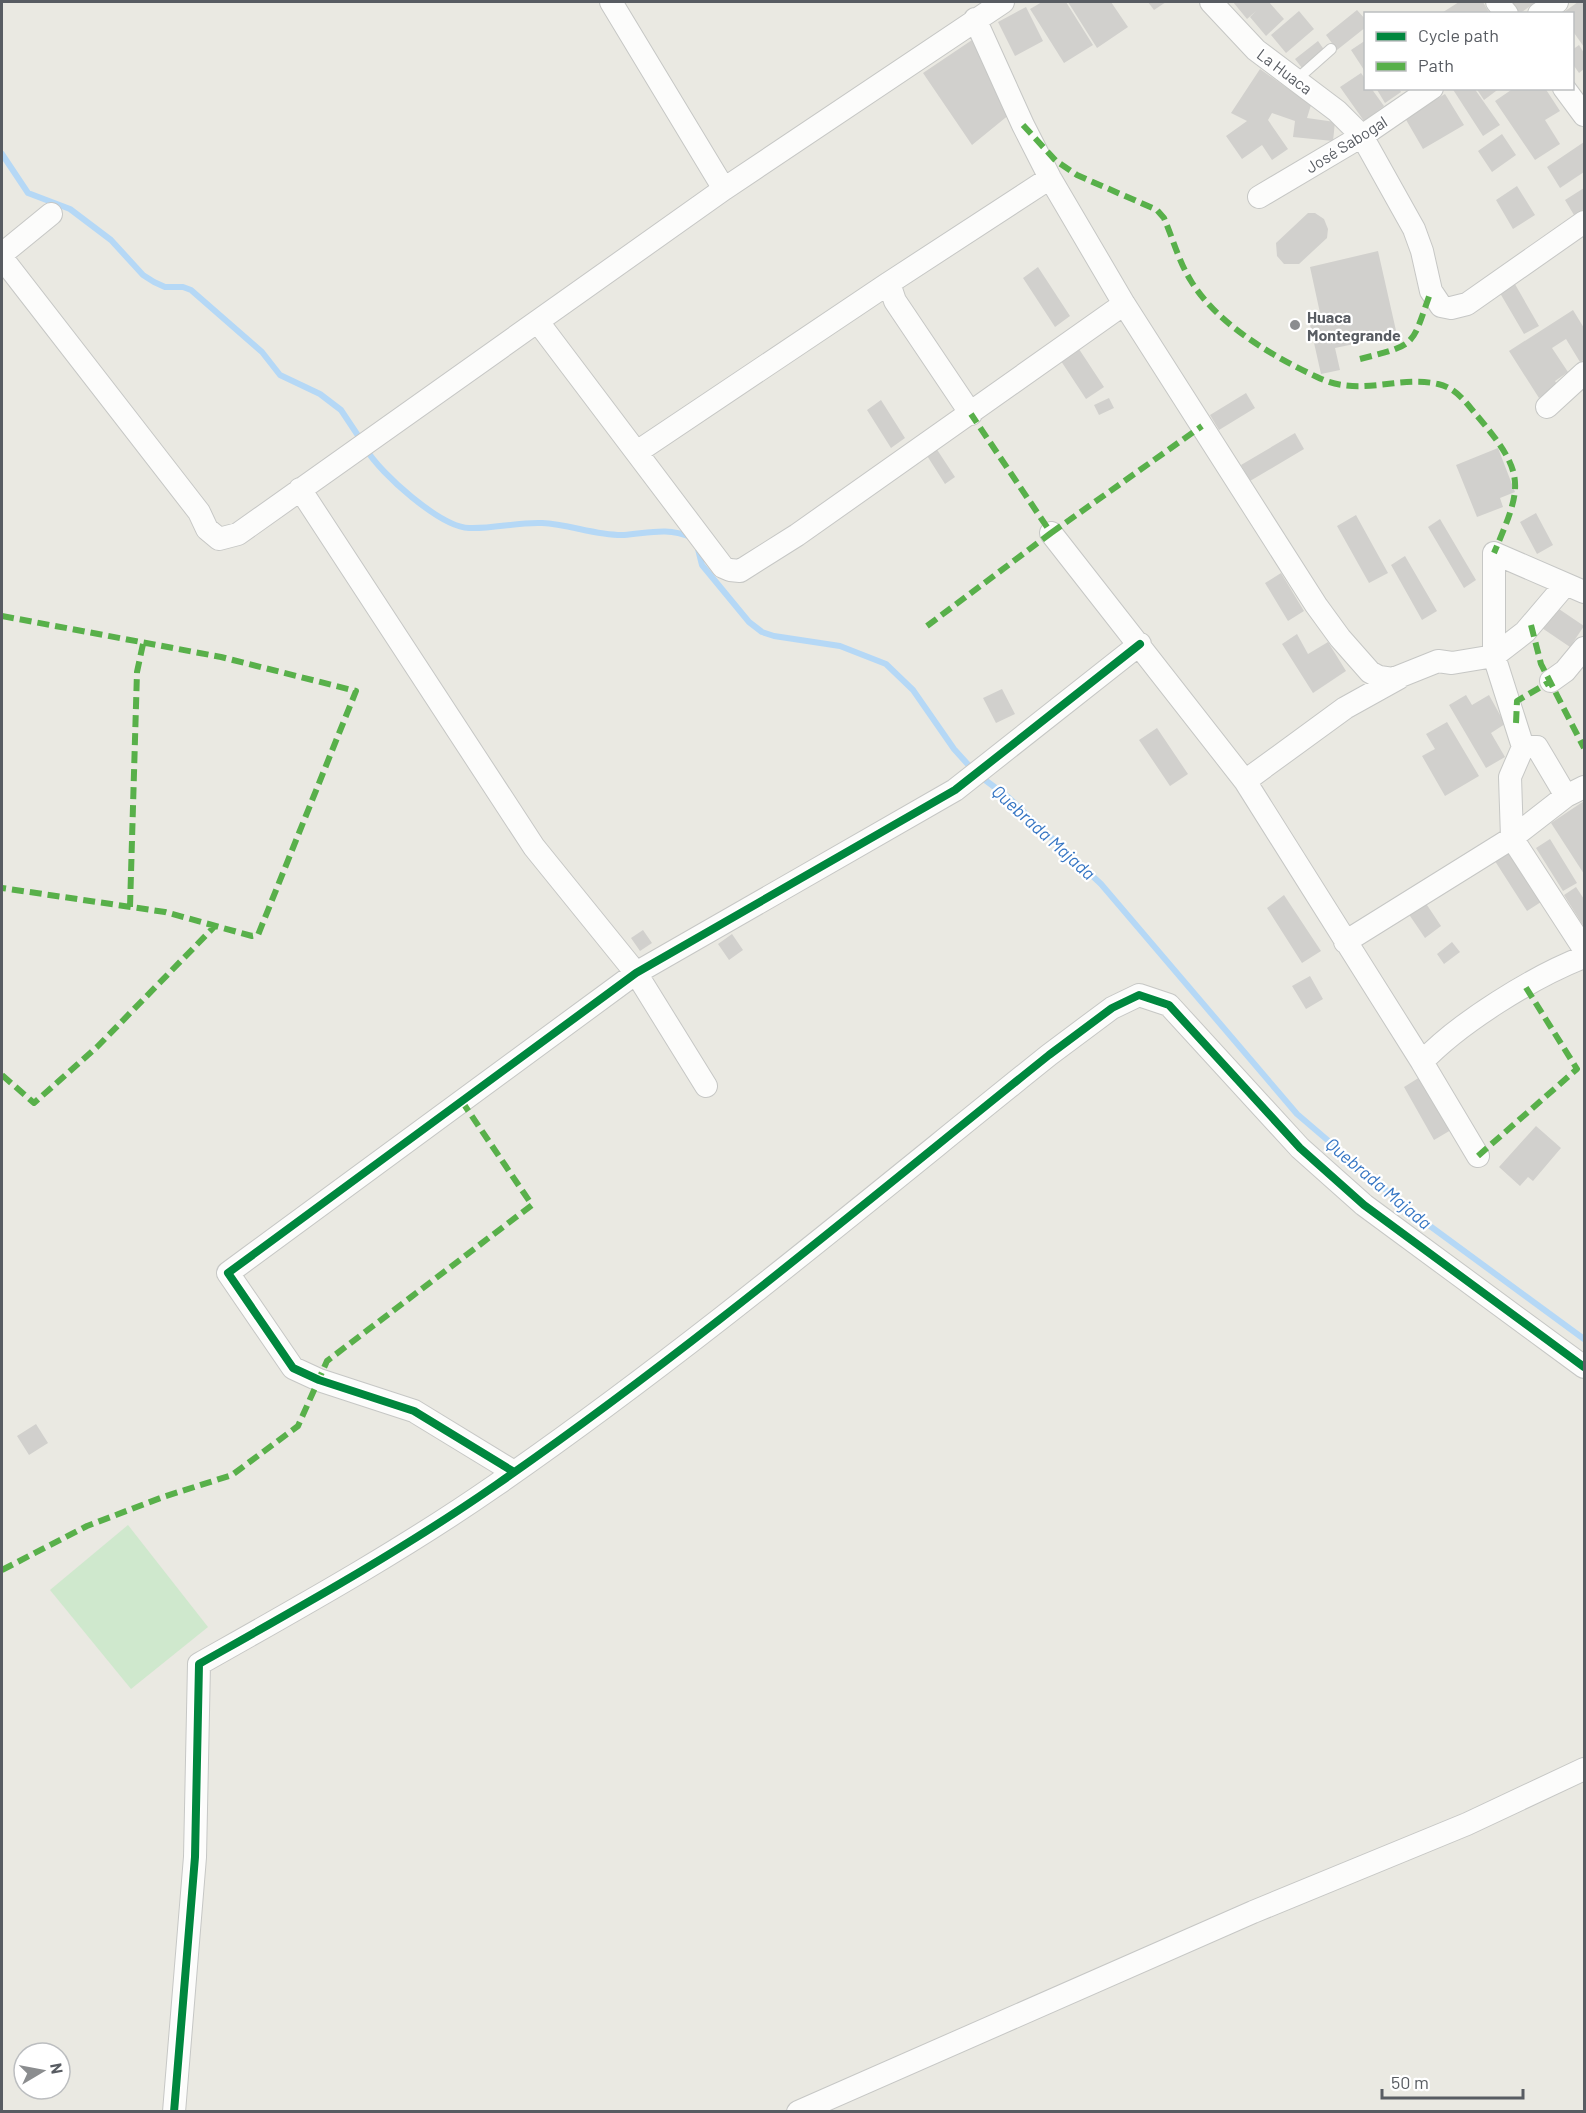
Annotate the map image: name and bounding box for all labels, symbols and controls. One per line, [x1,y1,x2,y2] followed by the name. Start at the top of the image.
[1364,12,1574,90] legend
[1418,24,1499,46] text: Cycle path
[1254,44,1316,98] street label: La Huaca
[1418,54,1454,76] text: Path
[1302,111,1390,177] street label: José Sabogal
[1307,307,1401,344] place label: Huaca Montegrande
[1288,318,1302,332] marker: Huaca Montegrande
[988,780,1100,884] water label: Quebrada Majada
[1322,1132,1436,1234] water label: Quebrada Majada
[12,2041,72,2101] north arrow
[47,2061,68,2075] text: N
[1382,2062,1523,2100] scale bar
[1391,2071,1429,2093] text: 50 m

